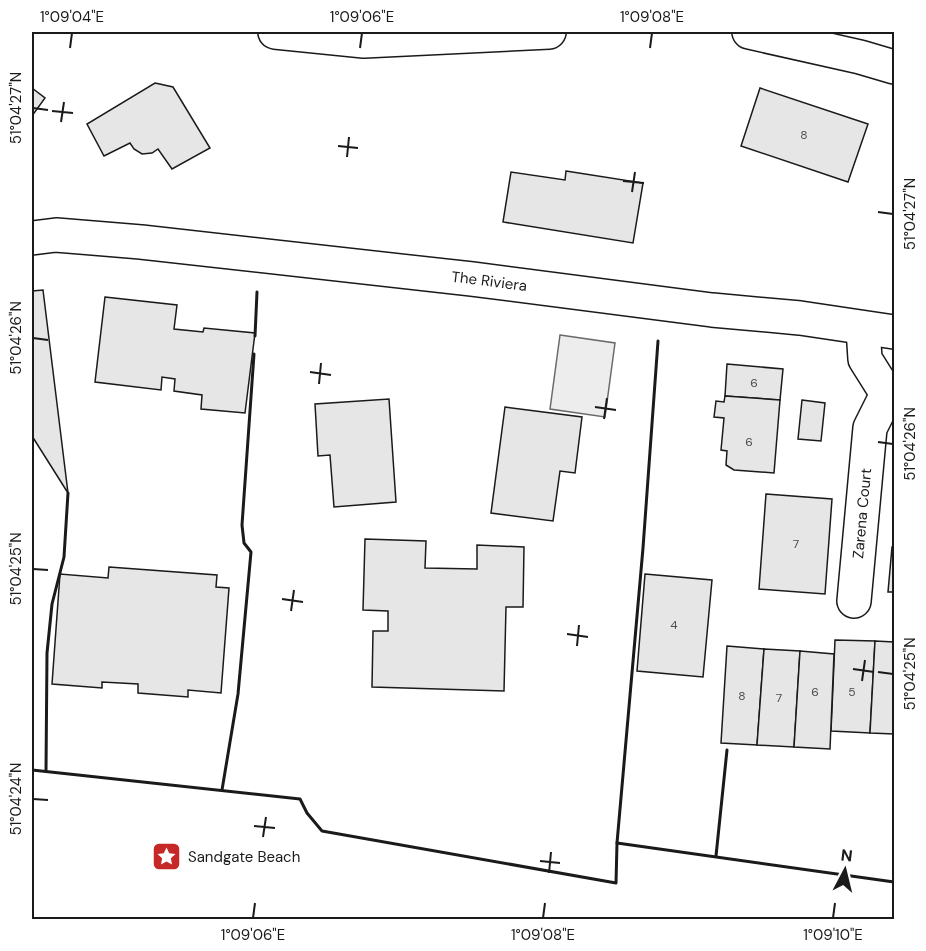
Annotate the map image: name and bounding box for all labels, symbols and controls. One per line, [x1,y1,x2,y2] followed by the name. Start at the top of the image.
[40,7,104,27] text: 1°09'04"E
[330,7,394,27] text: 1°09'06"E
[620,7,684,27] text: 1°09'08"E
[6,72,26,144] text: 51°04'27"N
[800,127,808,143] house number: 8
[900,178,920,250] text: 51°04'27"N
[451,267,528,296] street label: The Riviera
[6,301,26,375] text: 51°04'26"N
[750,375,758,391] house number: 6
[900,407,920,481] text: 51°04'26"N
[745,434,753,450] house number: 6
[848,467,876,559] street label: Zarena Court
[6,533,26,606] text: 51°04'25"N
[793,536,799,552] house number: 7
[670,617,678,633] house number: 4
[900,638,920,711] text: 51°04'25"N
[811,684,819,700] house number: 6
[848,684,856,700] house number: 5
[738,688,746,704] house number: 8
[776,690,782,706] house number: 7
[6,763,26,835] text: 51°04'24"N
[815,840,875,900] north arrow
[151,841,183,873] place icon: Sandgate Beach
[840,844,854,867] text: N
[188,847,300,867] place label: Sandgate Beach
[221,925,285,945] text: 1°09'06"E
[511,925,575,945] text: 1°09'08"E
[803,925,863,945] text: 1°09'10"E

